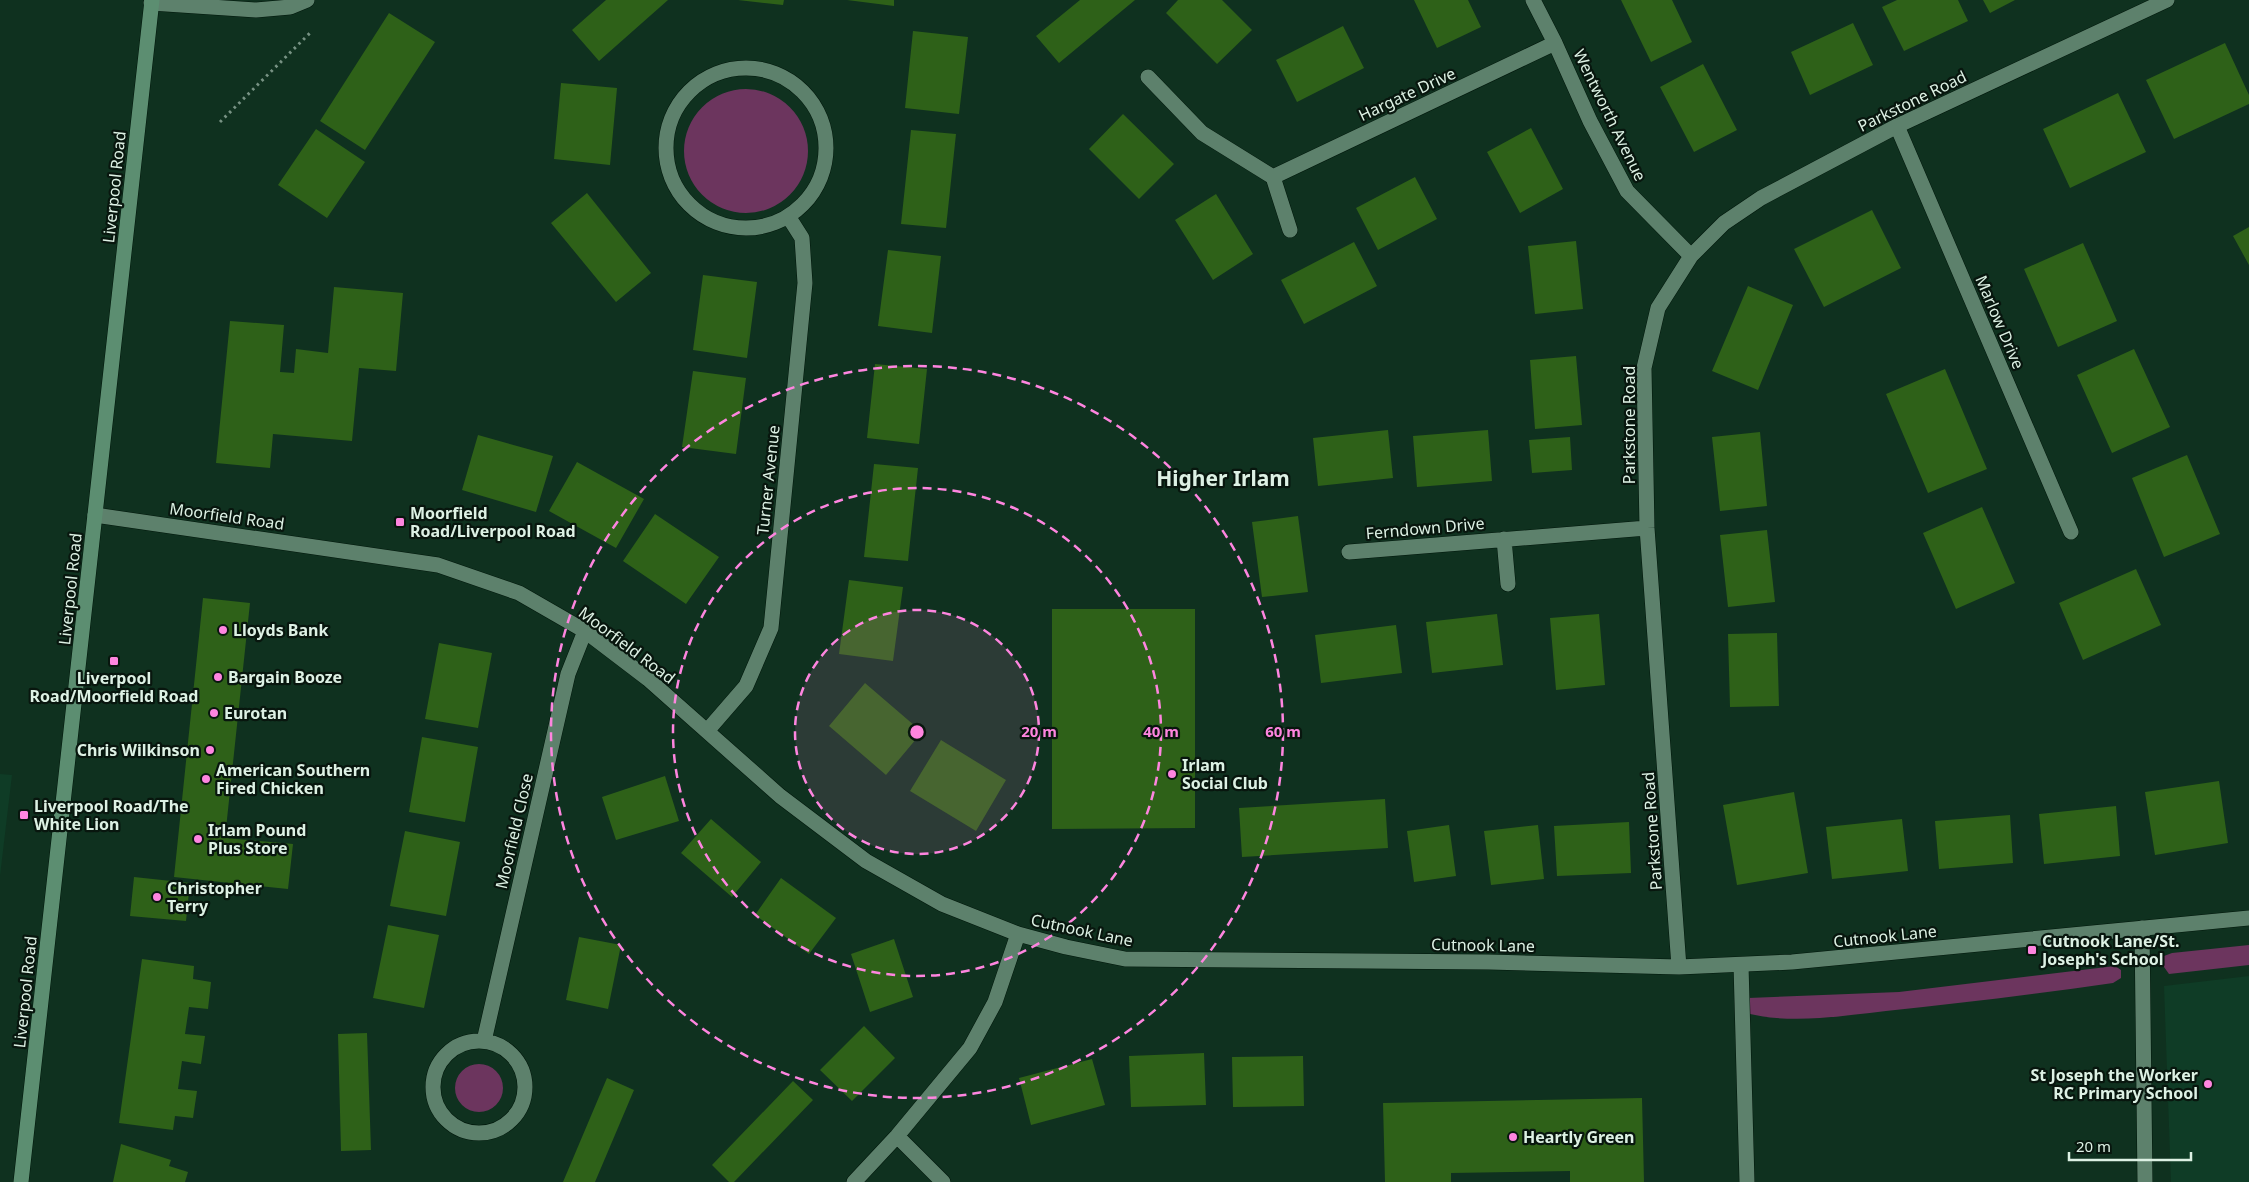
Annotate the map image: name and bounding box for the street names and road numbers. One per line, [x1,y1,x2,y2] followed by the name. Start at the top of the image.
[1569,45,1651,185] street label: Wentworth Avenue
[1355,62,1459,126] street label: Hargate Drive
[1854,65,1970,137] street label: Parkstone Road
[97,130,131,244] street label: Liverpool Road
[1970,272,2030,372] street label: Marlow Drive
[1618,366,1640,484] street label: Parkstone Road
[751,424,785,536] street label: Turner Avenue
[168,497,286,535] street label: Moorfield Road
[1365,512,1485,544] street label: Ferndown Drive
[53,532,87,646] street label: Liverpool Road
[574,601,680,689] street label: Moorfield Road
[490,771,538,891] street label: Moorfield Close
[1637,771,1667,891] street label: Parkstone Road
[1029,908,1135,952] street label: Cutnook Lane
[1832,920,1938,952] street label: Cutnook Lane
[1431,933,1535,957] street label: Cutnook Lane
[8,935,42,1049] street label: Liverpool Road

